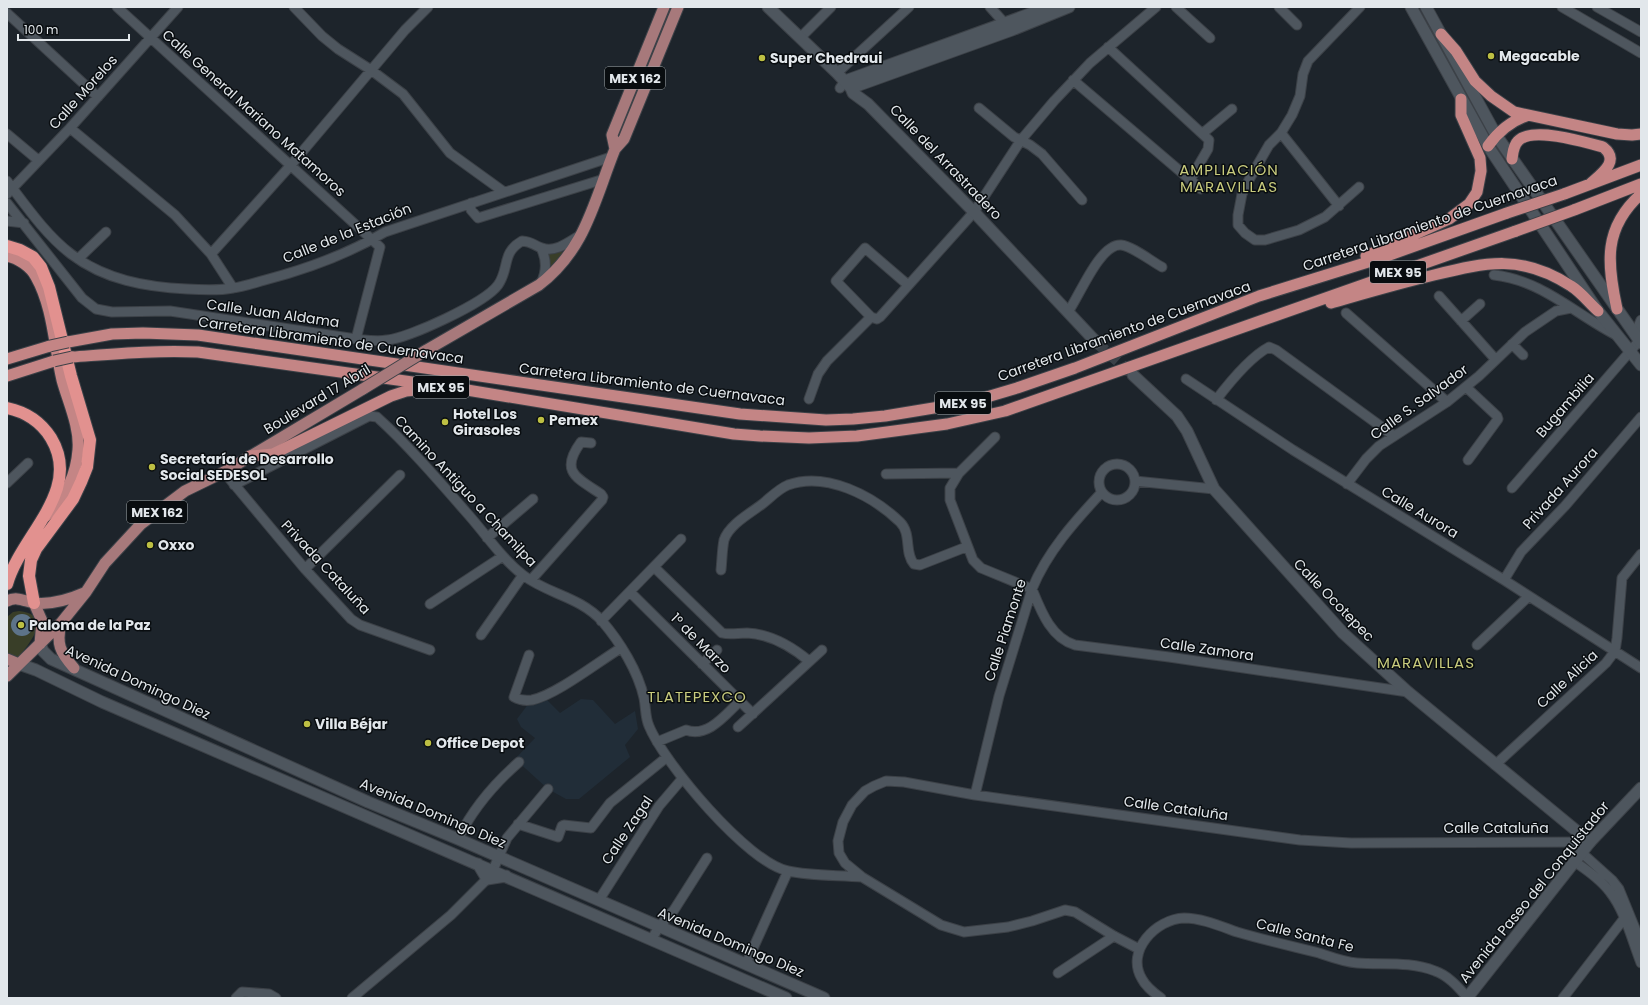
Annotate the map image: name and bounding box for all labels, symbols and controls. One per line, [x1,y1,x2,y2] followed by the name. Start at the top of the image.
[18,16,129,42] scale bar
[24,21,58,38] text: 100 m
[158,25,350,201] street label: Calle General Mariano Matamoros
[1499,46,1580,66] place label: Megacable
[770,48,882,68] place label: Super Chedraui
[44,50,122,134] street label: Calle Morelos
[1486,51,1496,61] marker: Megacable
[757,53,767,63] marker: Super Chedraui
[605,67,665,89] road number: MEX 162
[885,100,1007,224] street label: Calle del Arrastradero
[1179,159,1279,197] district label: AMPLIACIÓN MARAVILLAS
[1300,170,1560,276] street label: Carretera Libramiento de Cuernavaca
[280,198,414,268] street label: Calle de la Estación
[1370,261,1426,283] road number: MEX 95
[995,276,1253,386] street label: Carretera Libramiento de Cuernavaca
[205,294,341,332] street label: Calle Juan Aldama
[197,311,465,369] street label: Carretera Libramiento de Cuernavaca
[518,358,786,410] street label: Carretera Libramiento de Cuernavaca
[260,359,374,439] street label: Boulevard 17 Abril
[1366,360,1472,444] street label: Calle S. Salvador
[1531,368,1599,442] street label: Bugambilia
[413,376,469,398] road number: MEX 95
[935,392,991,414] road number: MEX 95
[453,404,521,440] place label: Hotel Los Girasoles
[549,410,599,430] place label: Pemex
[390,411,542,571] street label: Camino Antiguo a Chamilpa
[536,415,546,425] marker: Pemex
[440,417,450,427] marker: Hotel Los Girasoles
[1518,443,1602,533] street label: Privada Aurora
[160,449,334,485] place label: Secretaría de Desarrollo Social SEDESOL
[147,462,157,472] marker: Secretaría de Desarrollo Social SEDESOL
[1378,481,1462,543] street label: Calle Aurora
[127,501,187,523] road number: MEX 162
[277,515,375,619] street label: Privada Cataluña
[158,535,194,555] place label: Oxxo
[145,540,155,550] marker: Oxxo
[1289,554,1379,646] street label: Calle Ocotepec
[979,576,1031,684] street label: Calle Piamonte
[666,608,736,678] street label: 1° de Marzo
[29,615,151,635] place label: Paloma de la Paz
[16,620,26,630] marker: Paloma de la Paz
[1159,633,1255,665] street label: Calle Zamora
[63,640,213,724] street label: Avenida Domingo Diez
[1532,645,1602,713] street label: Calle Alicia
[1377,652,1475,673] district label: MARAVILLAS
[647,686,747,707] district label: TLATEPEXCO
[315,714,388,734] place label: Villa Béjar
[302,719,312,729] marker: Villa Béjar
[436,733,525,753] place label: Office Depot
[423,738,433,748] marker: Office Depot
[357,773,509,853] street label: Avenida Domingo Diez
[1122,791,1230,825] street label: Calle Cataluña
[597,792,657,868] street label: Calle Zagal
[1454,797,1614,987] street label: Avenida Paseo del Conquistador
[1443,818,1549,838] street label: Calle Cataluña
[655,902,807,982] street label: Avenida Domingo Diez
[1254,913,1356,957] street label: Calle Santa Fe

